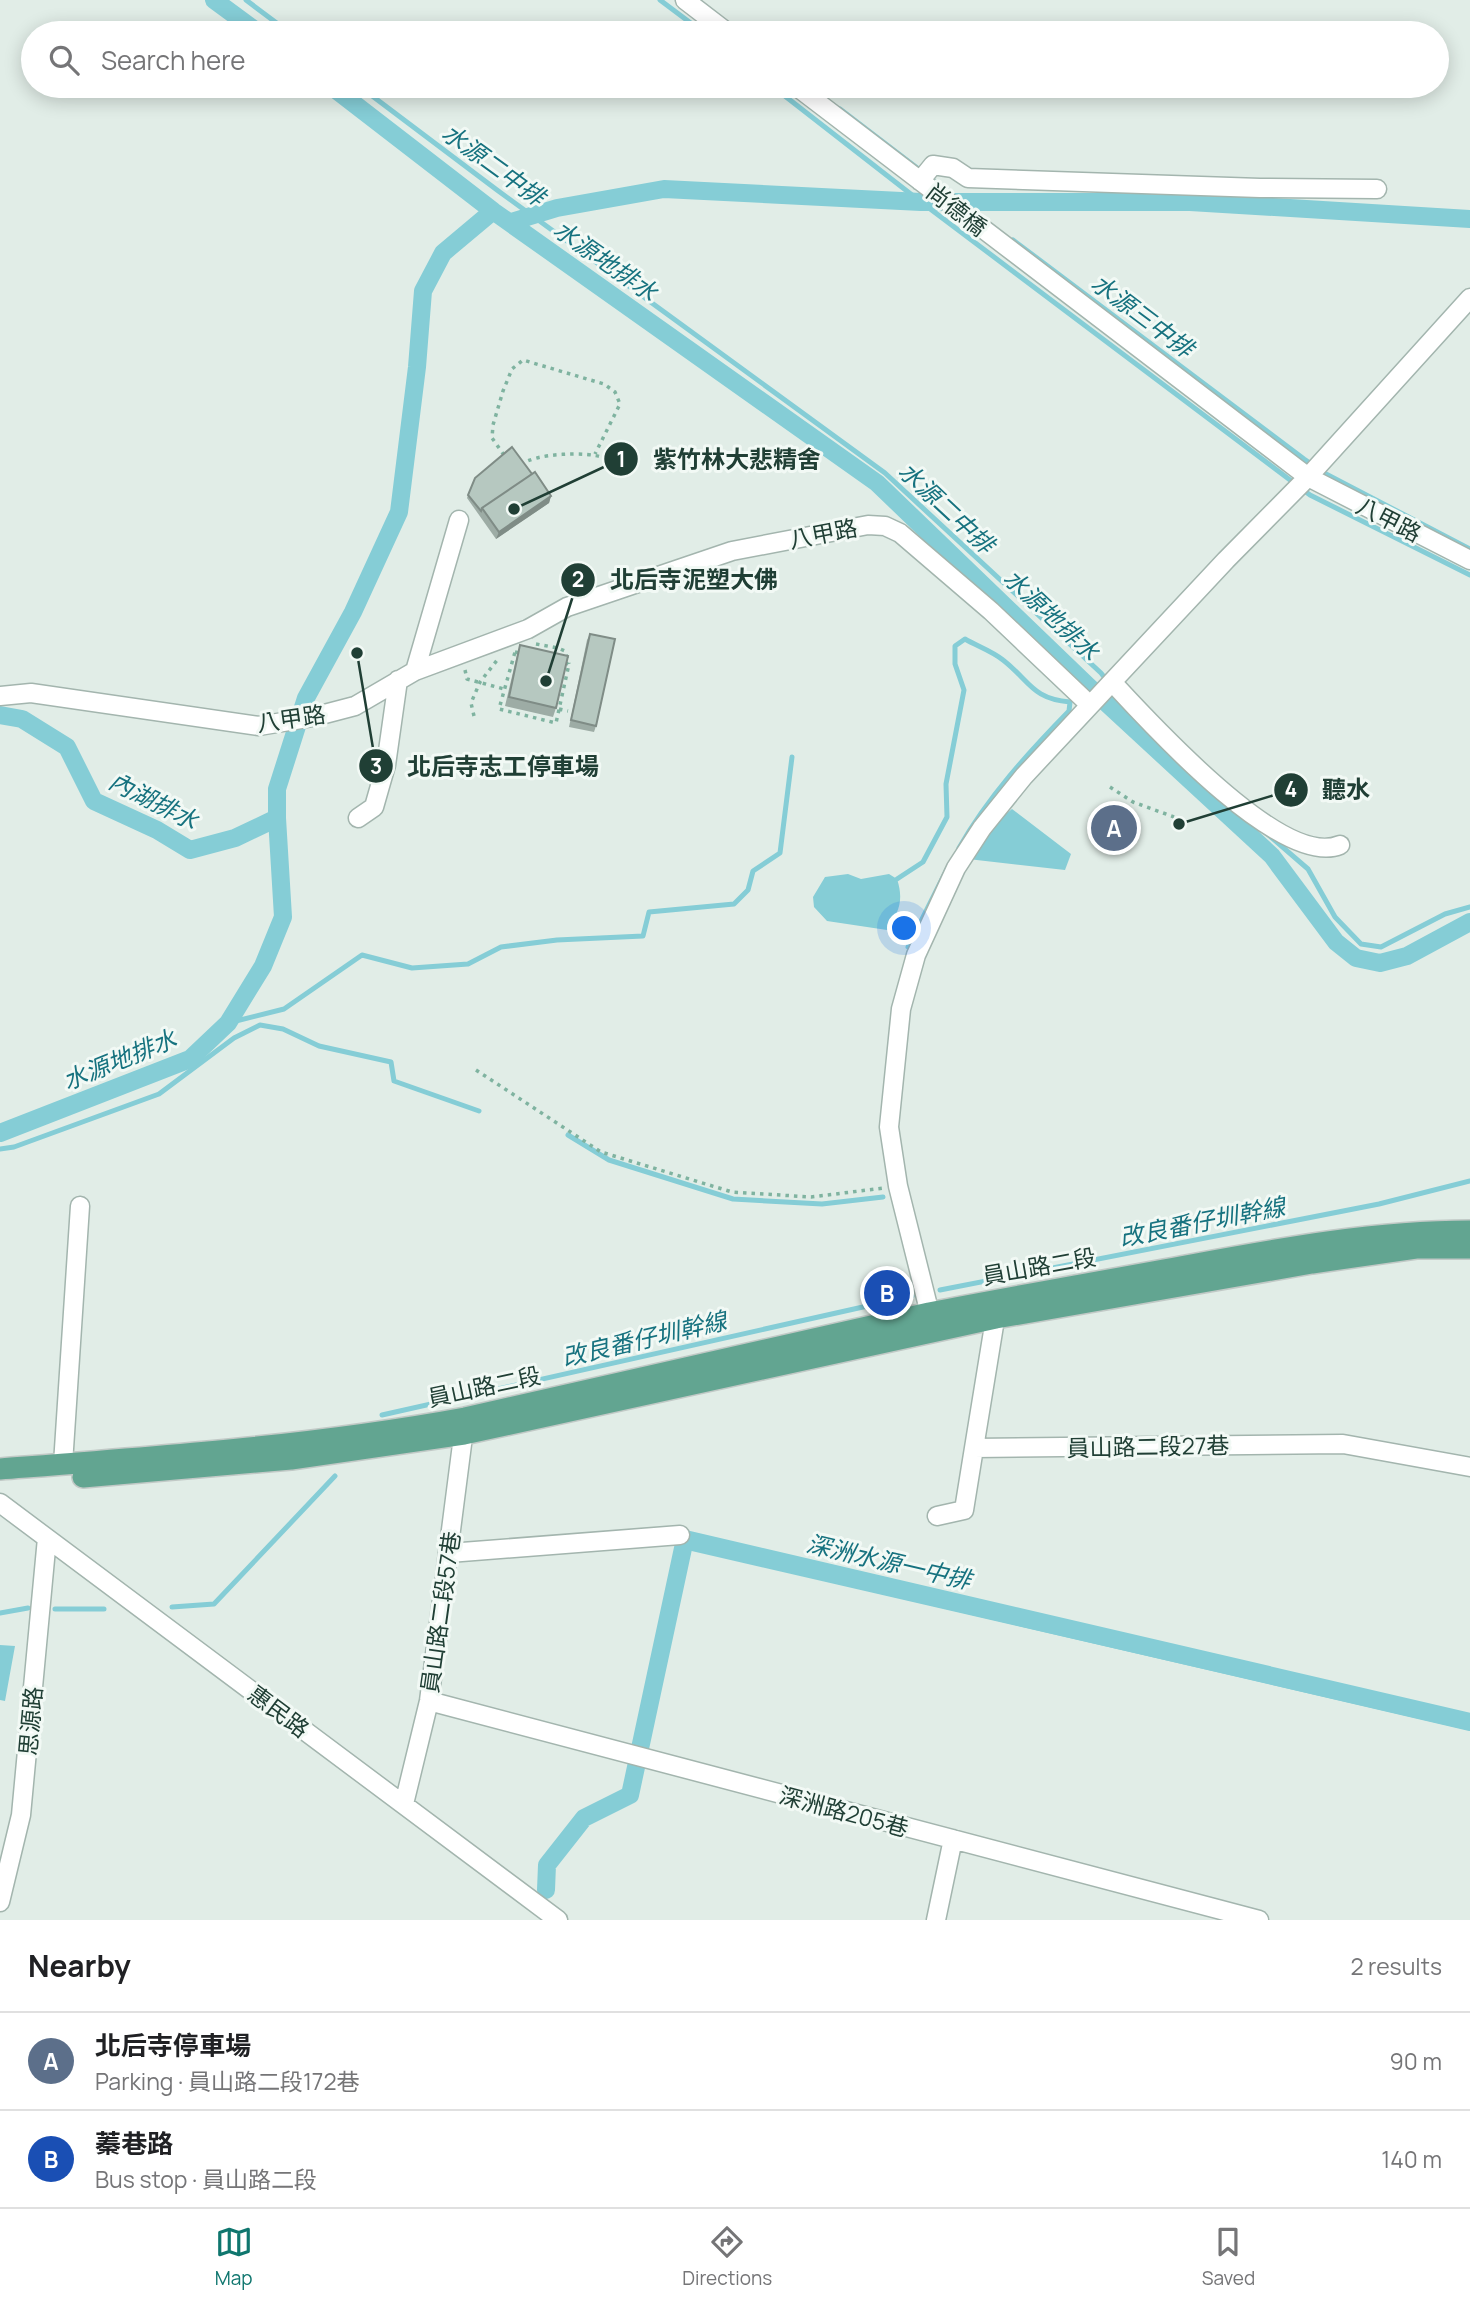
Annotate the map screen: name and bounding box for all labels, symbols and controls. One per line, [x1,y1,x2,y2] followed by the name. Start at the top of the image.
[21,21,1449,98] search box
[45,41,83,79] icon: search
[101,42,246,78] text: Search here
[436,115,555,214] water label: 水源二中排
[920,175,994,243] street label: 尚德橋
[547,212,665,309] water label: 水源地排水
[1085,266,1203,366] water label: 水源三中排
[604,437,835,482] callout: 紫竹林大悲精舍
[653,442,821,475] text: 紫竹林大悲精舍
[616,445,626,473] text: 1
[892,454,1004,562] water label: 水源二中排
[1351,489,1427,549] street label: 八甲路
[786,511,860,555] street label: 八甲路
[561,557,792,602] callout: 北后寺泥塑大佛
[997,561,1108,668] water label: 水源地排水
[610,562,778,595] text: 北后寺泥塑大佛
[572,565,584,593] text: 2
[255,697,327,739] street label: 八甲路
[358,744,613,789] callout: 北后寺志工停車場
[407,749,599,782] text: 北后寺志工停車場
[370,752,382,780] text: 3
[104,764,205,837] water label: 內湖排水
[1273,767,1384,812] callout: 聽水
[1322,772,1370,805] text: 聽水
[1285,775,1297,803] text: 4
[1091,802,1137,854] pin: A
[887,911,921,945] your location
[57,1021,182,1097] water label: 水源地排水
[1116,1188,1291,1253] water label: 改良番仔圳幹線
[980,1240,1098,1292] street label: 員山路二段
[864,1267,910,1319] pin: B
[558,1302,732,1373] water label: 改良番仔圳幹線
[424,1358,544,1414] street label: 員山路二段
[1066,1429,1230,1463] street label: 員山路二段27巷
[803,1526,977,1597] water label: 深洲水源一中排
[413,1529,467,1695] street label: 員山路二段57巷
[242,1677,316,1745] street label: 惠民路
[11,1685,49,1757] street label: 思源路
[776,1778,912,1844] street label: 深洲路205巷
[28,1945,131,1986] text: Nearby
[1350,1950,1442,1982] text: 2 results
[95,2027,251,2063] text: 北后寺停車場
[43,2045,59,2077] text: A
[1390,2045,1442,2077] text: 90 m
[95,2065,360,2097] text: Parking · 員山路二段172巷
[95,2125,173,2161] text: 蓁巷路
[44,2143,58,2175] text: B
[1381,2143,1442,2175] text: 140 m
[95,2163,317,2195] text: Bus stop · 員山路二段
[215,2223,253,2291] tab: Map
[682,2223,772,2291] tab: Directions
[1202,2223,1255,2291] tab: Saved

